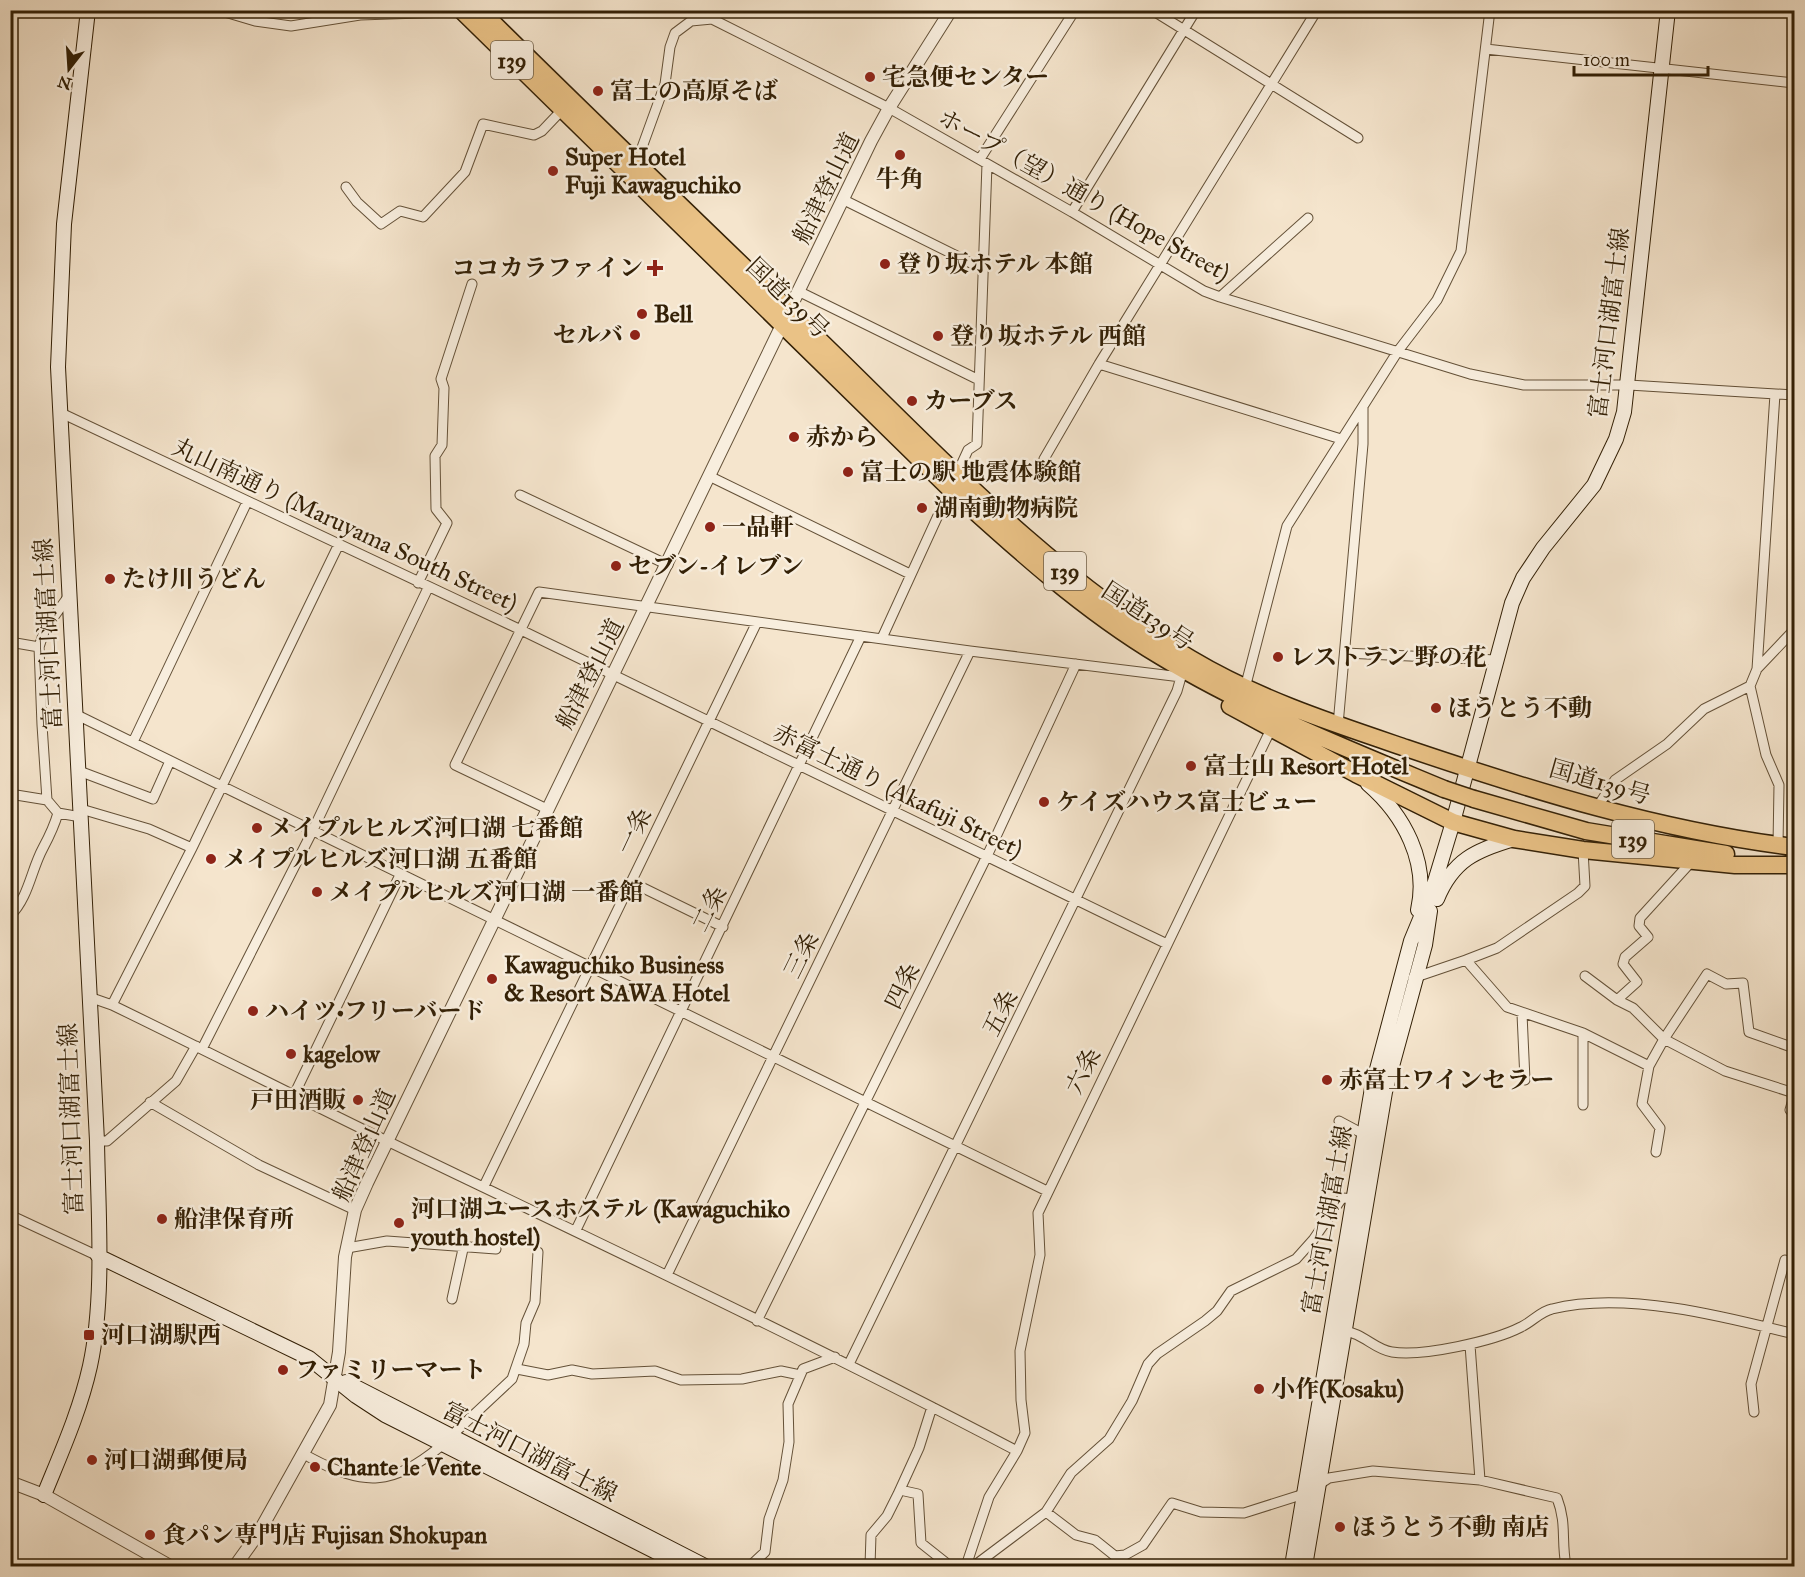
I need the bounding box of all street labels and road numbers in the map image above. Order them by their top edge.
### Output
road number: 139 [491,41,533,79]
street label: ホープ（望）通り (Hope Street) [933,102,1235,288]
street label: 船津登山道 [786,127,866,249]
street label: 富士河口湖富士線 [1582,226,1636,420]
street label: 国道139号 [740,251,836,345]
street label: 丸山南通り (Maruyama South Street) [168,432,522,618]
street label: 富士河口湖富士線 [28,537,68,731]
road number: 139 [1044,552,1086,590]
street label: 国道139号 [1096,575,1200,657]
street label: 船津登山道 [549,614,631,734]
street label: 赤富士通り (Akafuji Street) [768,717,1028,865]
street label: 国道139号 [1546,753,1654,811]
street label: 一条 [610,803,658,859]
road number: 139 [1612,820,1654,858]
street label: 二条 [685,881,733,937]
street label: 三条 [777,927,825,983]
street label: 四条 [878,958,926,1014]
street label: 五条 [976,985,1024,1041]
street label: 富士河口湖富士線 [53,1023,89,1215]
street label: 六条 [1059,1043,1107,1099]
street label: 船津登山道 [326,1084,402,1206]
street label: 富士河口湖富士線 [1296,1123,1358,1317]
street label: 富士河口湖富士線 [438,1395,622,1509]

